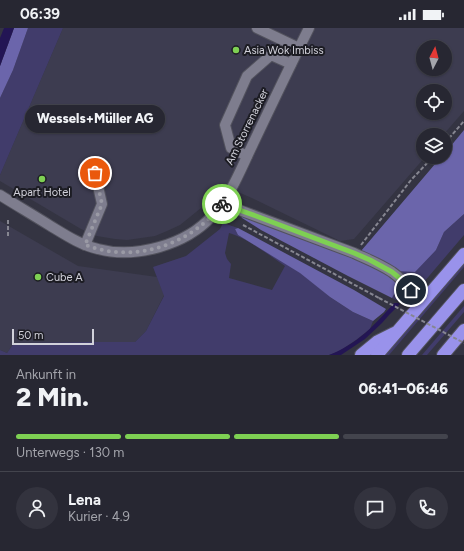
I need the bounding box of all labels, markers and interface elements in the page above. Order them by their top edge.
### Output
text: 06:39 [20,5,60,23]
north arrow [416,40,452,76]
map controls [416,40,452,164]
place label: Asia Wok Imbiss [244,44,324,57]
marker: Asia Wok Imbiss [231,45,241,55]
button: locate [416,84,452,120]
street label: Am Storrenacker [223,87,271,167]
callout: Wessels+Müller AG [25,105,165,133]
text: Wessels+Müller AG [37,111,153,126]
button: layers [416,128,452,164]
pin [78,156,112,190]
icon: bag [84,162,106,184]
marker: Apart Hotel [37,174,47,184]
courier [202,184,242,224]
place label: Apart Hotel [13,186,71,199]
icon: bike [211,193,233,215]
place label: Cube A [46,271,83,284]
marker: Cube A [33,272,43,282]
pin [394,273,428,307]
icon: home [400,279,422,301]
scale bar [12,327,94,346]
text: 50 m [18,329,43,342]
text: Ankunft in [16,367,76,382]
text: 06:41–06:46 [359,380,448,398]
text: 2 Min. [16,381,89,413]
text: Unterwegs · 130 m [16,445,124,460]
button: person [16,487,58,529]
button: chat [354,487,396,529]
button: phone [406,487,448,529]
text: Lena [68,491,101,509]
text: Kurier · 4.9 [68,509,130,524]

